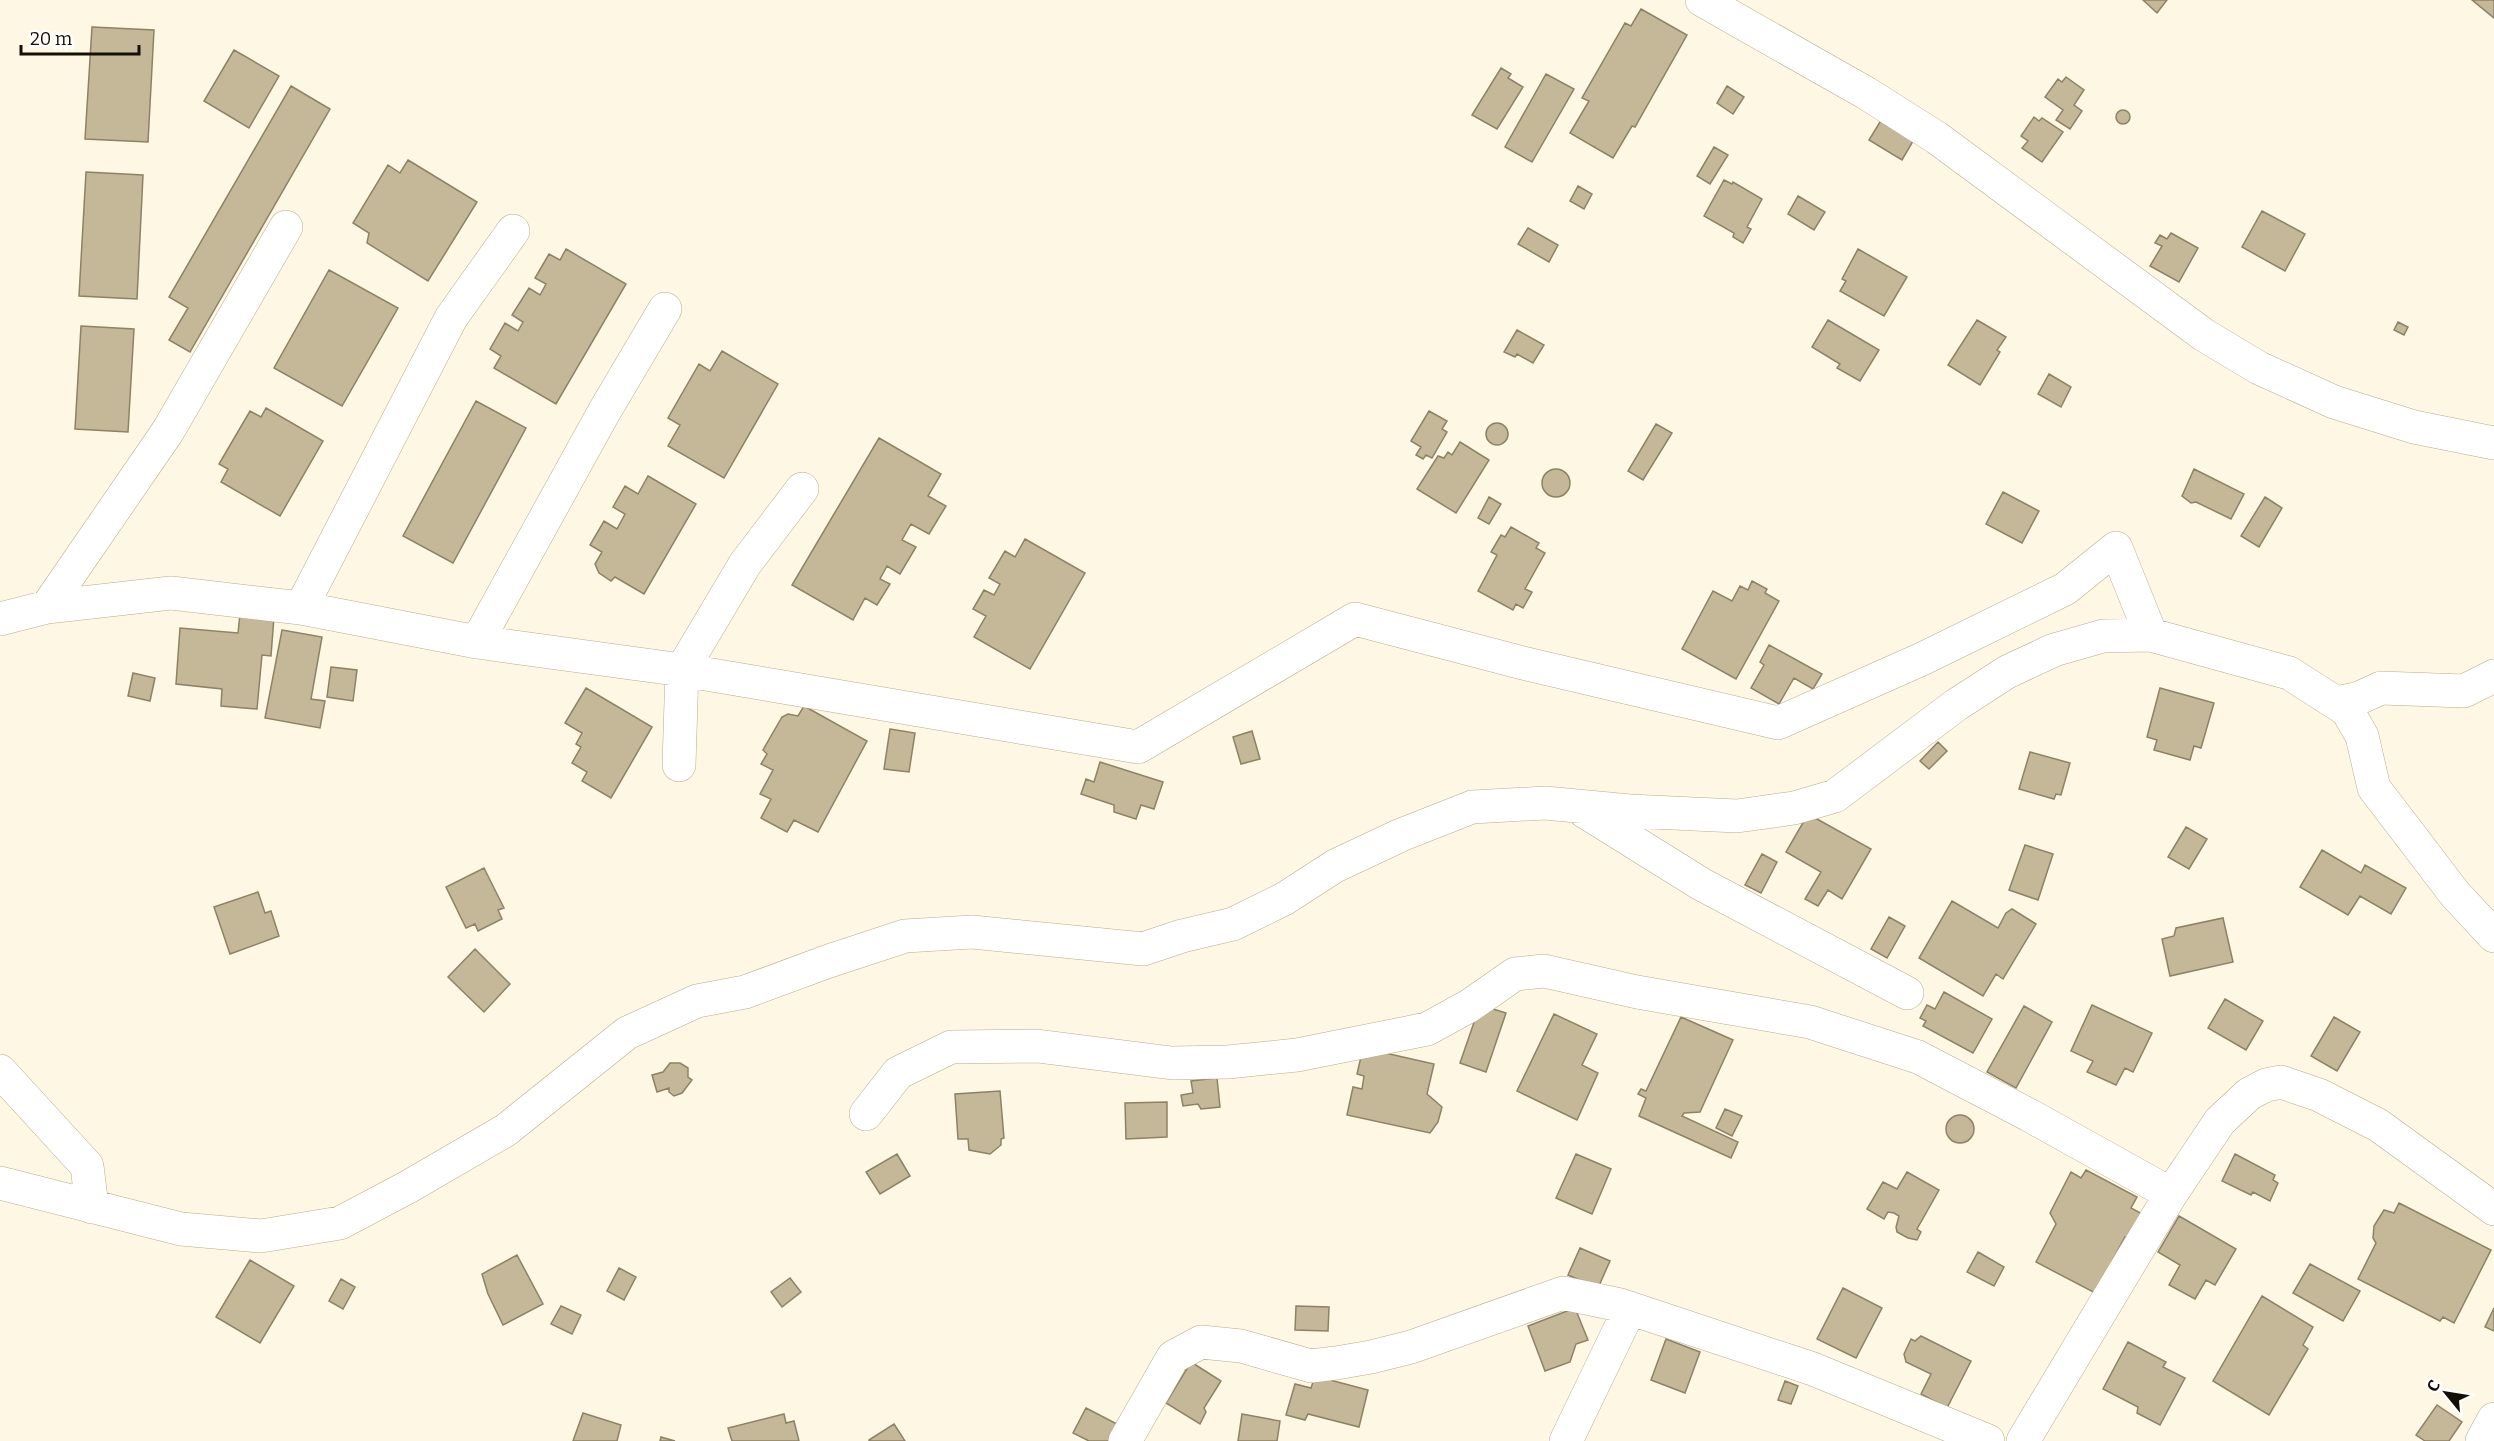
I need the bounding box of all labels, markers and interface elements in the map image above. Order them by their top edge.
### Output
scale bar [21,18,140,56]
text: 20 m [30,28,72,50]
north arrow [2416,1363,2476,1423]
text: С [2423,1377,2444,1395]

